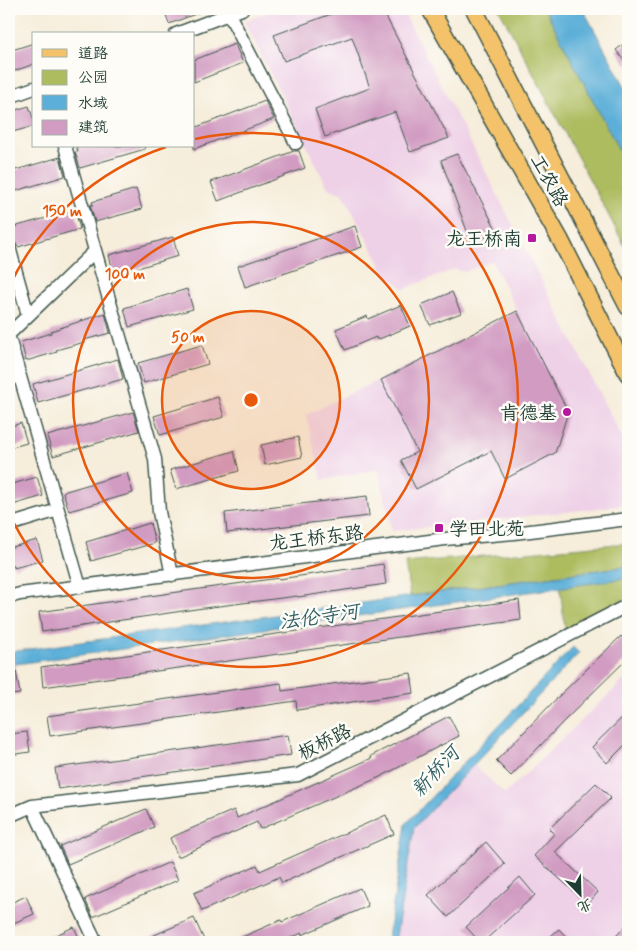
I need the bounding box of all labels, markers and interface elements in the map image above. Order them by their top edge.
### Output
legend [32,32,195,148]
text: 道路 [78,44,108,64]
text: 公园 [78,68,108,88]
text: 水域 [78,94,108,114]
text: 建筑 [78,118,108,138]
street label: 工农路 [524,150,573,212]
text: 150 m [42,202,82,222]
place label: 龙王桥南 [446,227,522,252]
marker: 龙王桥南 [526,232,538,244]
text: 100 m [105,265,145,285]
text: 50 m [171,328,205,348]
centre of rings [242,391,260,409]
place label: 肯德基 [500,401,557,426]
marker: 肯德基 [561,406,573,418]
place label: 学田北苑 [449,517,525,542]
street label: 龙王桥东路 [268,520,365,557]
marker: 学田北苑 [433,522,445,534]
water label: 法伦寺河 [278,598,364,636]
street label: 板桥路 [294,718,356,766]
water label: 新桥河 [406,739,468,803]
north arrow [554,868,604,918]
text: 北 [575,894,595,916]

